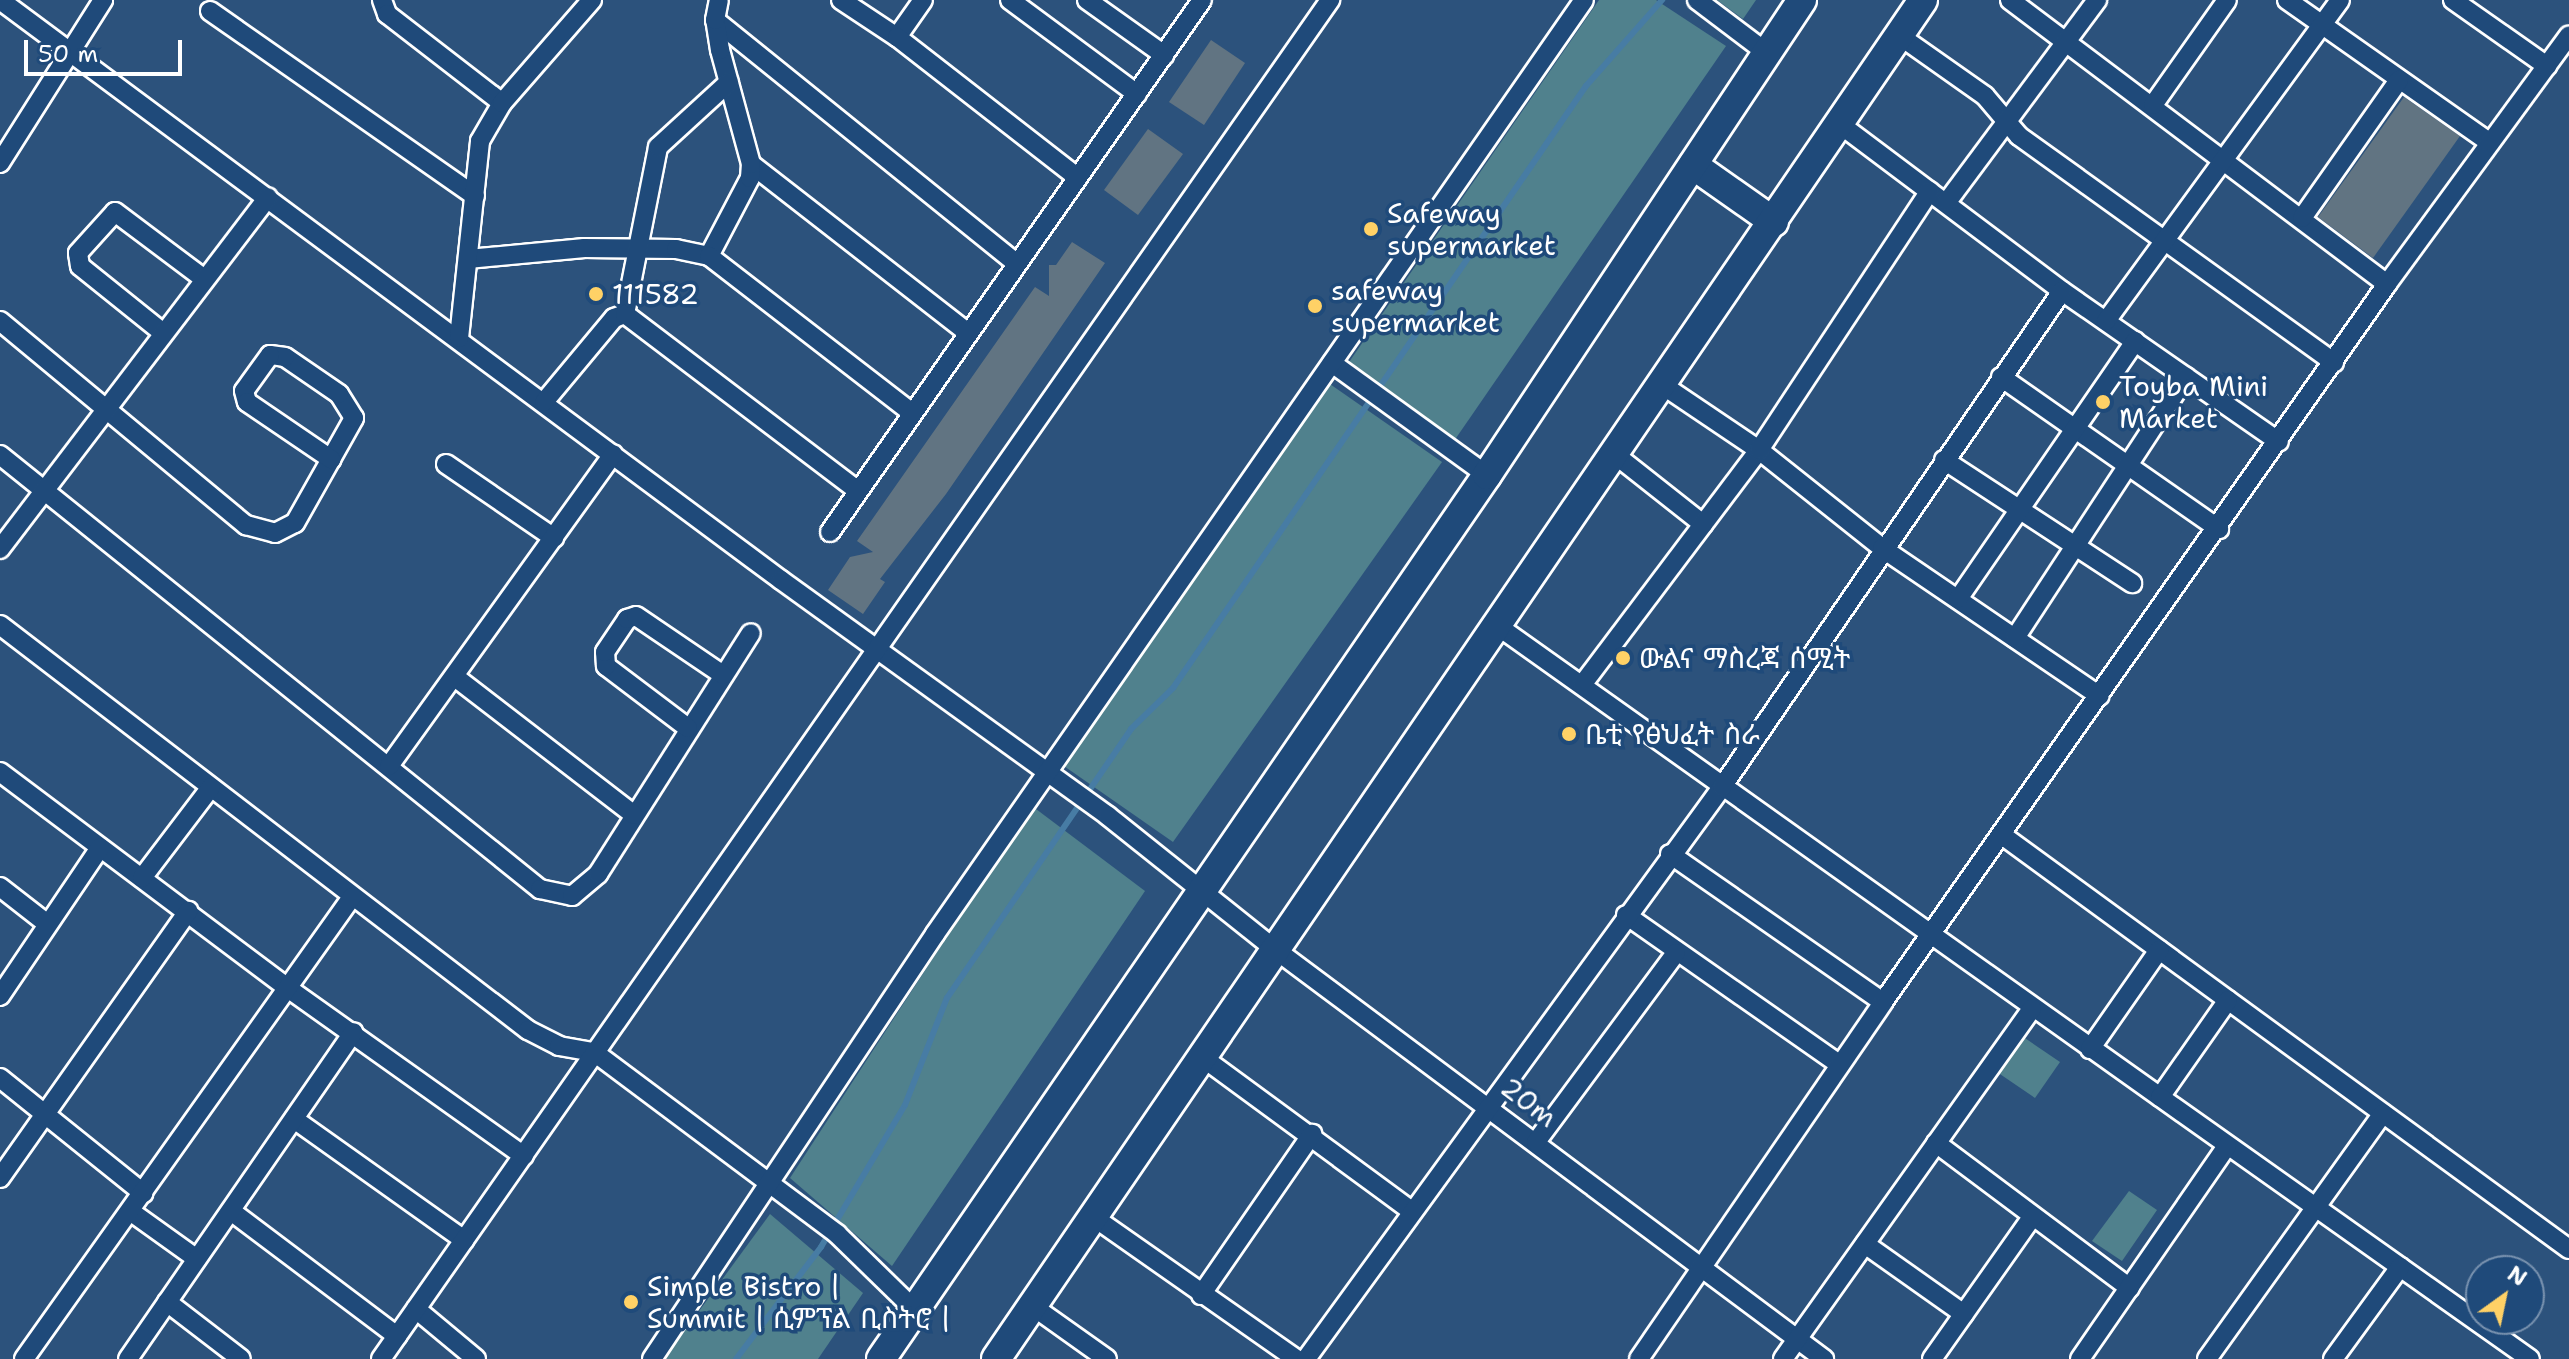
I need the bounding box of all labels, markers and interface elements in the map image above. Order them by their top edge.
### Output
scale bar [28,24,186,74]
text: 50 m [38,38,98,70]
place label: Safeway supermarket [1387,196,1556,262]
marker: Safeway supermarket [1362,220,1380,238]
place label: safeway supermarket [1331,273,1500,339]
place label: 111582 [612,277,699,311]
marker: 111582 [587,285,605,303]
marker: safeway supermarket [1306,297,1324,315]
place label: Toyba Mini Market [2119,369,2268,435]
marker: Toyba Mini Market [2094,393,2112,411]
place label: ውልና ማስረጃ ሰሚት [1639,641,1850,675]
marker: ውልና ማስረጃ ሰሚት [1614,649,1632,667]
place label: ቤቲ የፅህፈት ስራ [1585,717,1760,751]
marker: ቤቲ የፅህፈት ስራ [1560,725,1578,743]
street label: 20m [1494,1070,1564,1134]
north arrow [2465,1255,2545,1335]
text: N [2502,1259,2532,1293]
place label: Simple Bistro | Summit | ሲምፕል ቢስትሮ | [647,1269,950,1335]
marker: Simple Bistro | Summit | ሲምፕል ቢስትሮ | [622,1293,640,1311]

